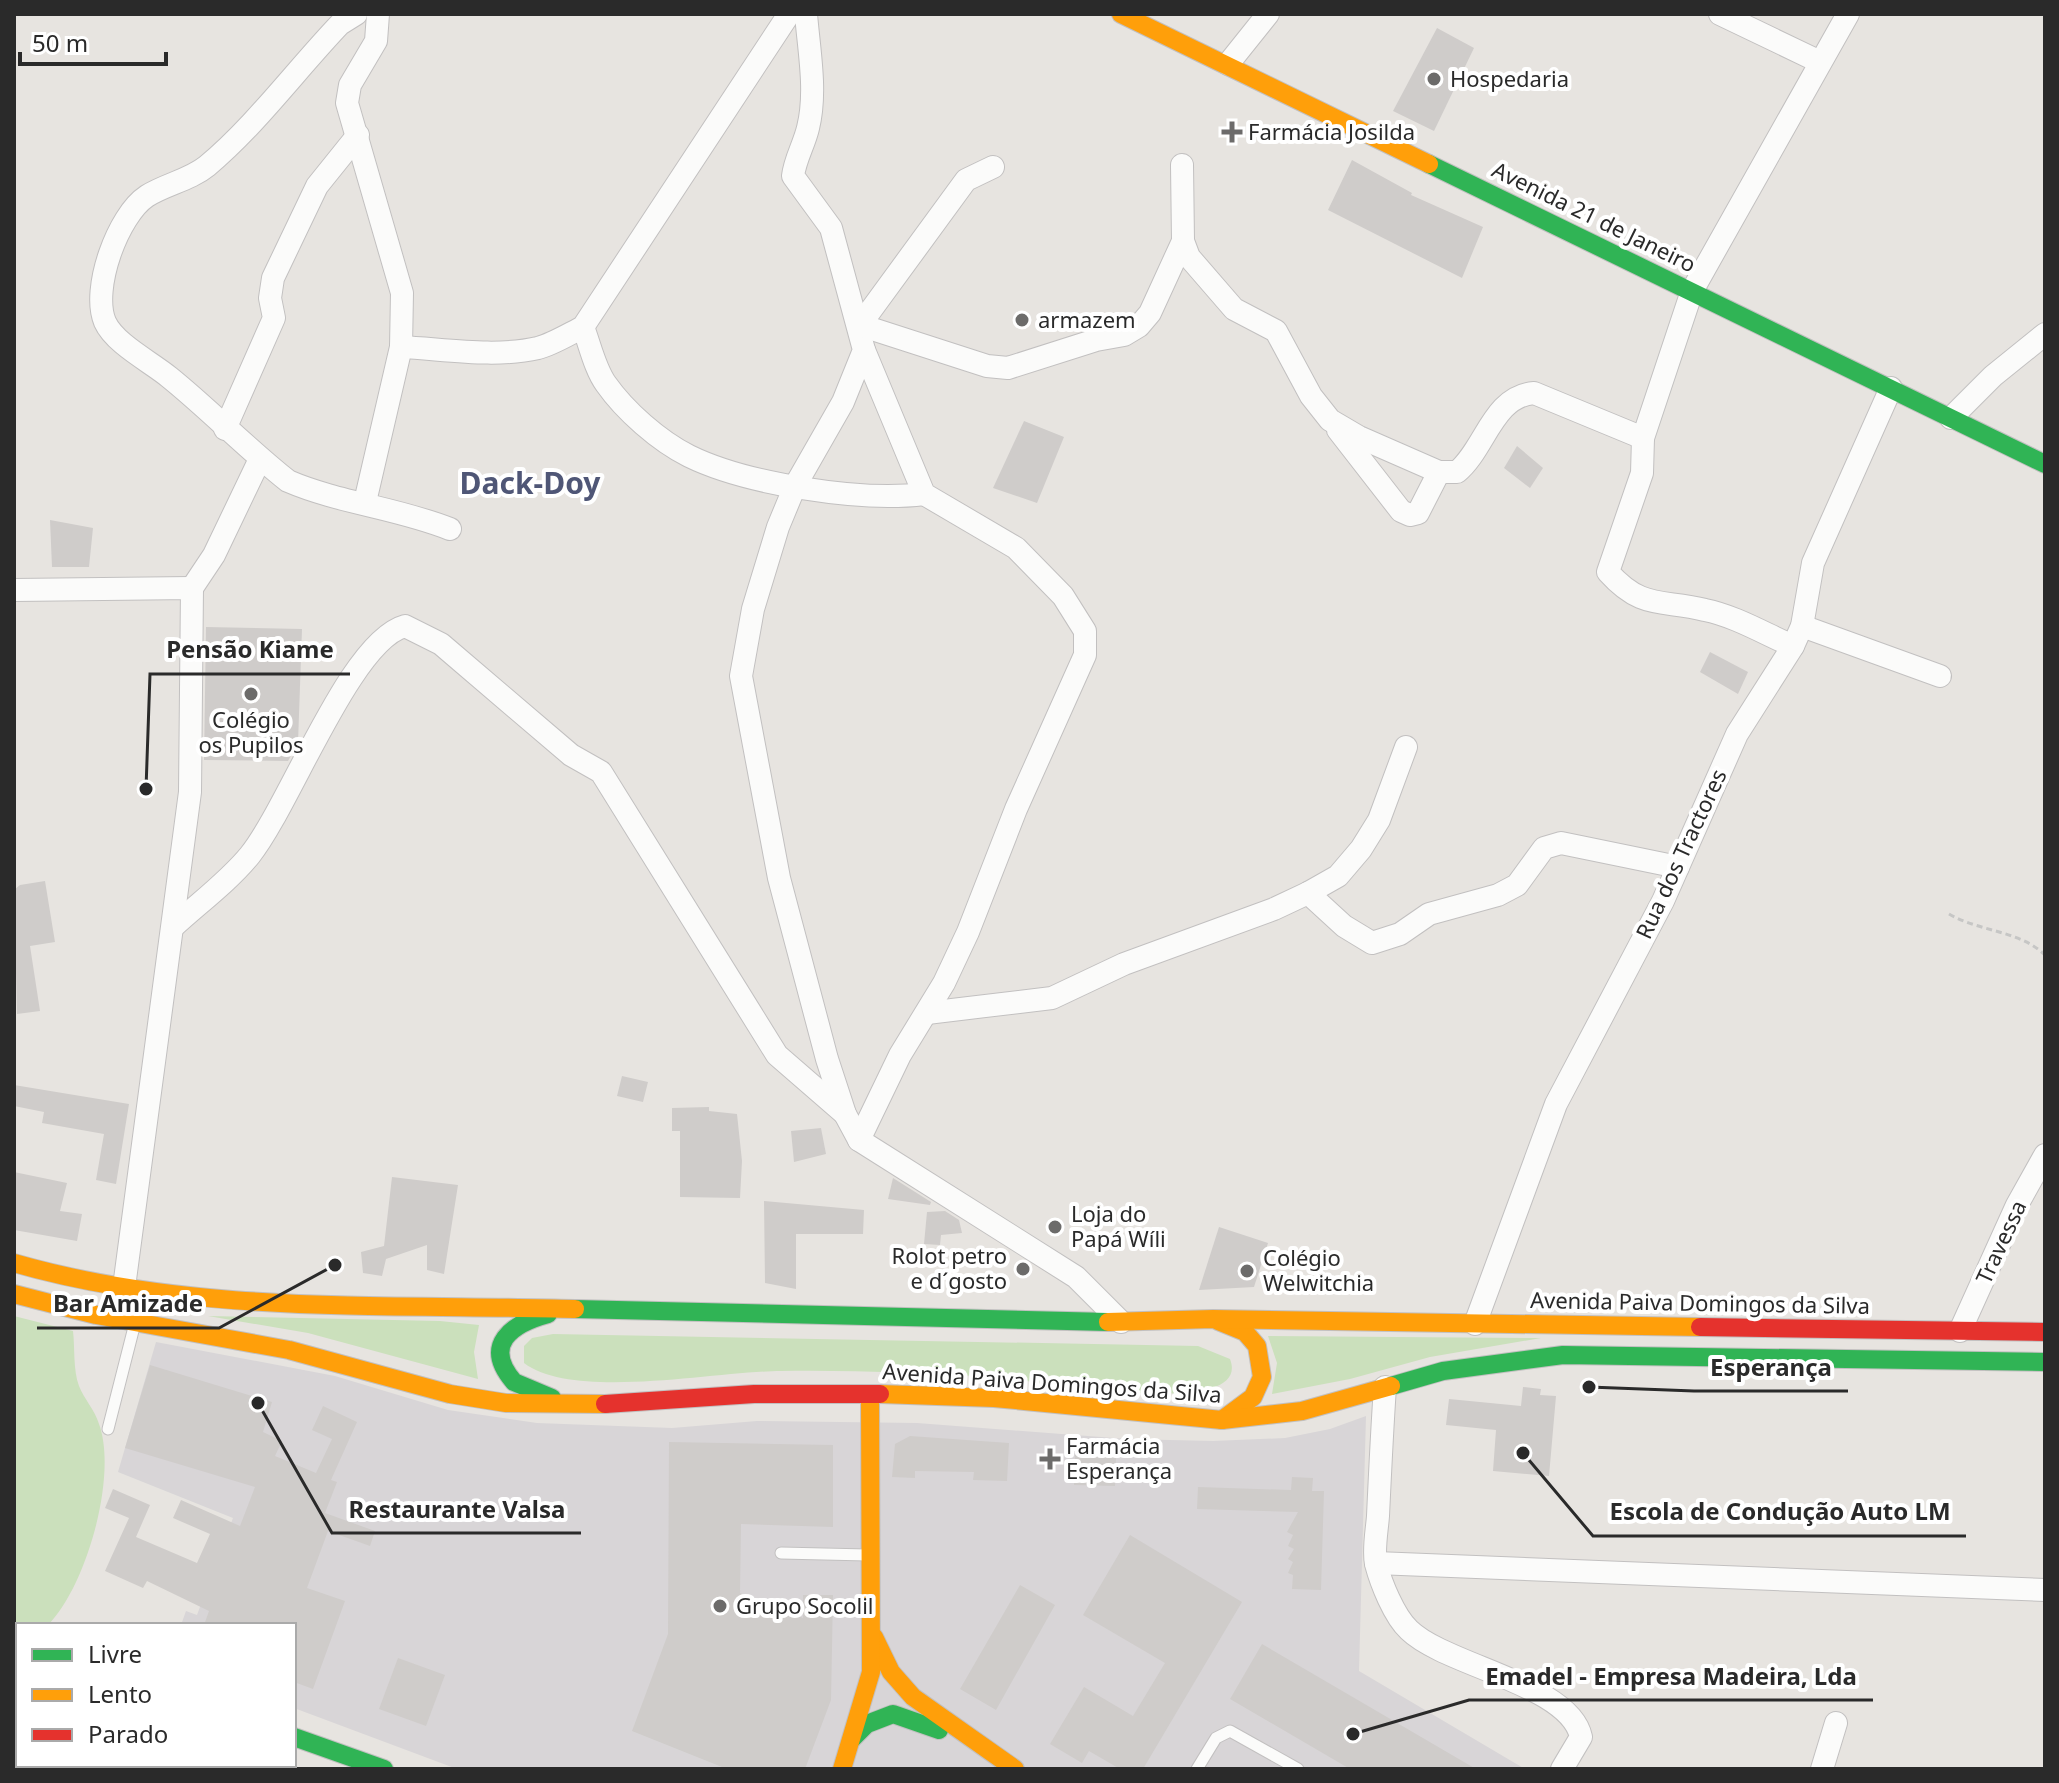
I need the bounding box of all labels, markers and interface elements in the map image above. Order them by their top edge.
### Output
scale bar [20,16,166,66]
text: 50 m [32,26,88,59]
place label: Hospedaria [1450,63,1569,93]
marker: Hospedaria [1425,70,1443,88]
place label: Farmácia Josilda [1248,116,1415,146]
marker: Farmácia Josilda [1223,123,1241,141]
street label: Avenida 21 de Janeiro [1488,154,1701,278]
place label: armazem [1038,304,1136,334]
marker: armazem [1013,311,1031,329]
district label: Dack-Doy [460,462,601,503]
callout: Pensão Kiame [150,626,350,674]
text: Pensão Kiame [166,632,334,665]
marker: Colégio os Pupilos [242,685,260,703]
place label: Colégio os Pupilos [198,704,304,759]
street label: Rua dos Tractores [1628,764,1733,943]
street label: Travessa [1968,1195,2033,1288]
place label: Loja do Papá Wíli [1071,1198,1166,1253]
marker: Loja do Papá Wíli [1046,1218,1064,1236]
place label: Rolot petro e d´gosto [892,1240,1007,1295]
place label: Colégio Welwitchia [1263,1242,1374,1297]
marker: Rolot petro e d´gosto [1014,1260,1032,1278]
marker: Colégio Welwitchia [1238,1262,1256,1280]
callout: Bar Amizade [37,1280,219,1328]
street label: Avenida Paiva Domingos da Silva [1530,1284,1870,1320]
text: Bar Amizade [53,1286,203,1319]
callout: Esperança [1694,1343,1848,1391]
text: Esperança [1710,1350,1832,1383]
street label: Avenida Paiva Domingos da Silva [881,1355,1223,1409]
place label: Farmácia Esperança [1066,1430,1172,1485]
marker: Farmácia Esperança [1041,1450,1059,1468]
callout: Restaurante Valsa [332,1485,581,1533]
callout: Escola de Condução Auto LM [1593,1488,1966,1536]
text: Restaurante Valsa [349,1492,565,1525]
text: Escola de Condução Auto LM [1609,1494,1951,1527]
place label: Grupo Socolil [736,1590,874,1620]
marker: Grupo Socolil [711,1597,729,1615]
legend [16,1623,296,1767]
text: Livre [88,1637,142,1670]
callout: Emadel - Empresa Madeira, Lda [1469,1652,1873,1700]
text: Emadel - Empresa Madeira, Lda [1485,1659,1857,1692]
text: Lento [88,1677,152,1710]
text: Parado [88,1717,168,1750]

